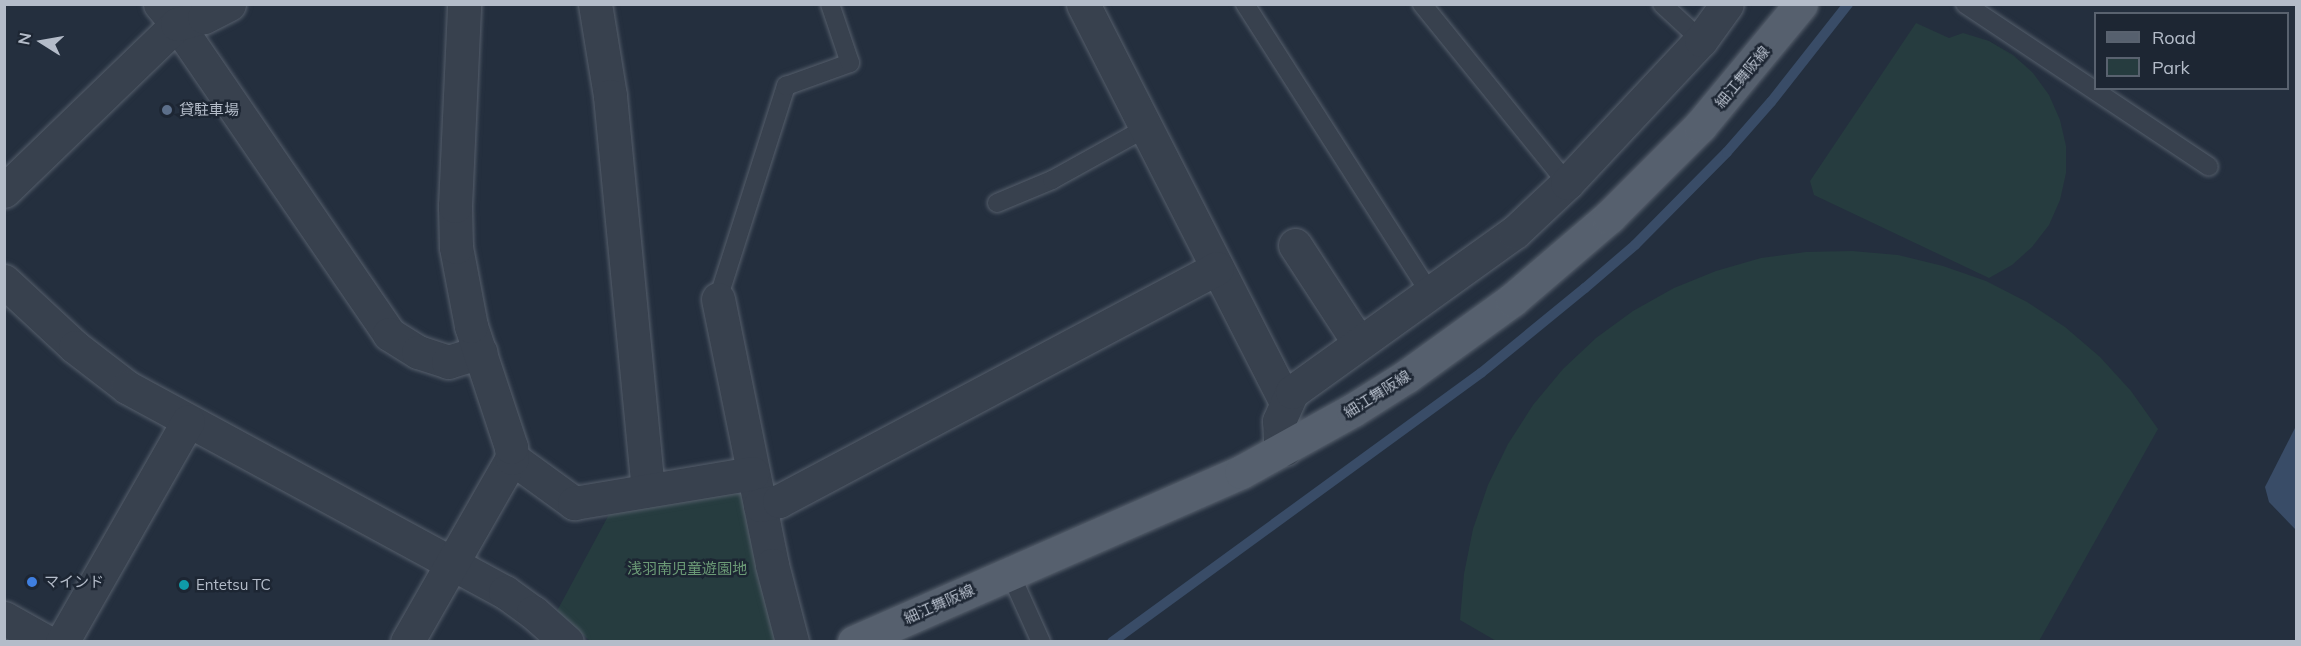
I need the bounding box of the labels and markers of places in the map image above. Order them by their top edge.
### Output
place label: 貸駐車場 [179,101,239,119]
marker: 貸駐車場 [160,103,174,117]
place label: マインド [44,573,104,591]
marker: マインド [25,575,39,589]
place label: Entetsu TC [196,576,271,594]
marker: Entetsu TC [177,578,191,592]

